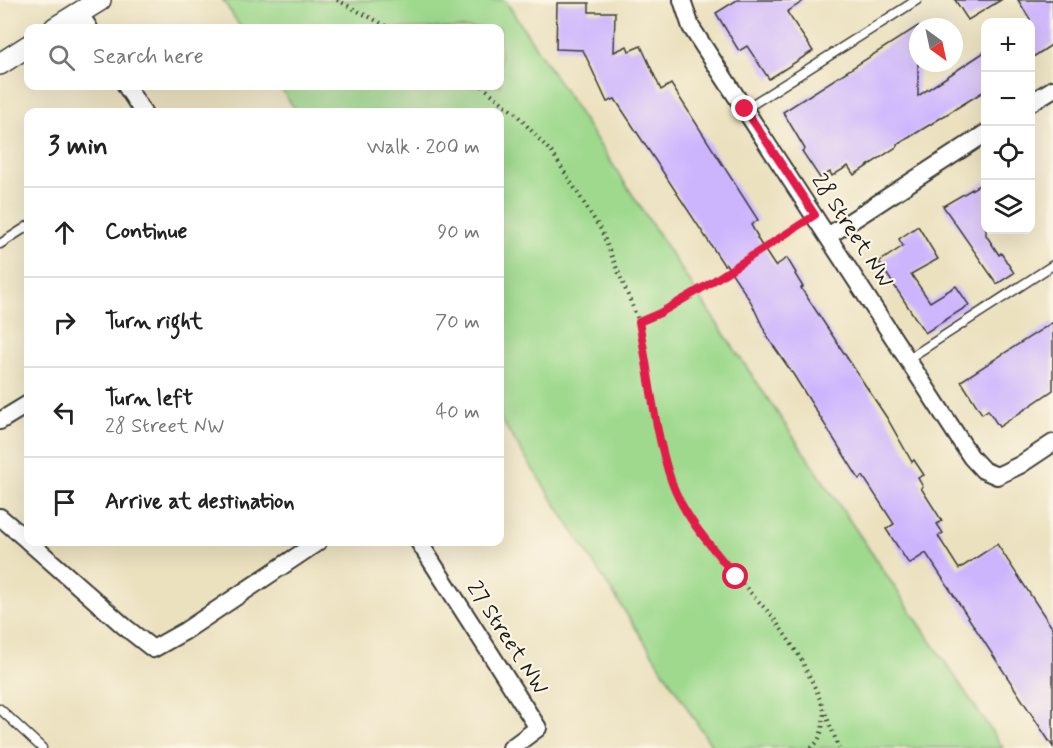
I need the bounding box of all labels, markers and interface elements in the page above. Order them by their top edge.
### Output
north arrow [909,18,963,72]
map controls [981,18,1035,234]
button: + [981,18,1035,72]
search box [24,24,504,90]
icon: search [45,41,78,74]
text: Search here [93,43,204,71]
button: − [981,72,1035,126]
route end [731,95,757,121]
button: locate [981,126,1035,180]
text: 3 min [48,130,108,164]
text: Walk · 200 m [367,134,480,161]
street label: 28 Street NW [805,168,899,294]
button: layers [981,180,1035,234]
icon: ahead [48,216,81,249]
text: Continue [105,218,187,246]
text: 90 m [437,219,480,246]
icon: right [48,306,81,339]
text: Turn right [105,308,203,336]
text: 70 m [435,309,480,336]
text: Turn left [105,385,193,413]
icon: left [48,396,81,429]
text: 40 m [436,399,480,426]
text: 28 Street NW [105,413,224,440]
icon: arrive [48,486,81,519]
text: Arrive at destination [105,488,295,516]
route start [722,563,748,589]
street label: 27 Street NW [460,576,554,700]

